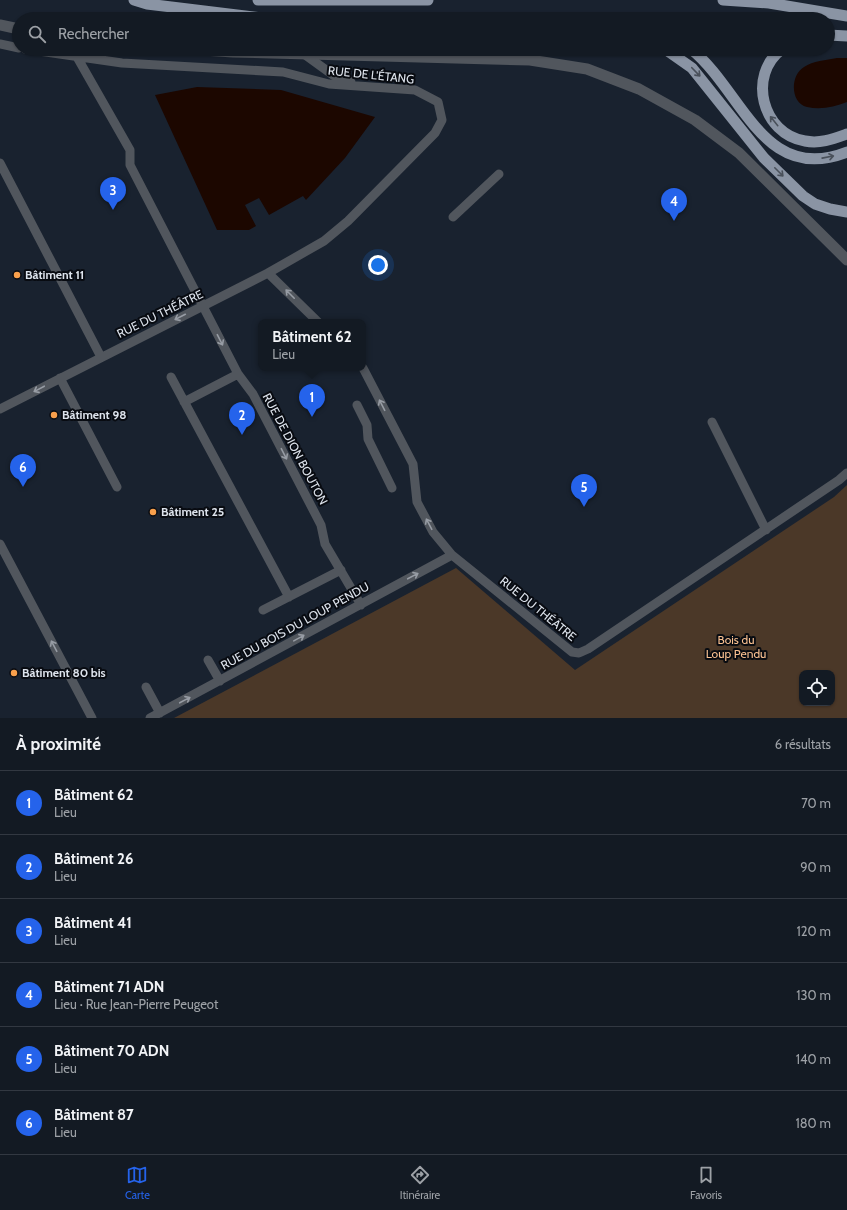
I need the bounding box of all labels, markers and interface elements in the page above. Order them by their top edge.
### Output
search box [12,12,835,56]
icon: search [26,23,48,45]
text: Rechercher [58,25,129,43]
street label: RUE DE L'ÉTANG [327,63,415,86]
one-way arrow [691,67,701,77]
one-way arrow [769,116,778,127]
one-way arrow [821,153,834,161]
one-way arrow [774,167,784,177]
pin: 3 [100,177,126,210]
pin: 4 [661,188,687,221]
your location [368,255,388,275]
place label: Bâtiment 11 [25,267,84,282]
marker: Bâtiment 11 [12,270,22,280]
street label: RUE DU THÉÂTRE [114,286,206,341]
one-way arrow [285,289,295,299]
one-way arrow [174,314,186,321]
popup [258,319,366,371]
text: Bâtiment 62 [272,328,352,346]
one-way arrow [217,334,225,346]
text: Lieu [272,346,295,362]
pin: 1 [299,384,325,417]
one-way arrow [33,385,45,393]
street label: RUE DE DION BOUTON [260,390,331,507]
one-way arrow [378,399,385,411]
pin: 2 [229,402,255,435]
place label: Bâtiment 98 [62,407,126,422]
marker: Bâtiment 98 [49,410,59,420]
one-way arrow [280,447,288,459]
pin: 6 [10,454,36,487]
pin: 5 [571,474,597,507]
place label: Bâtiment 25 [161,504,224,519]
marker: Bâtiment 25 [148,507,158,517]
one-way arrow [425,518,432,530]
one-way arrow [407,572,419,579]
street label: RUE DU THÉÂTRE [497,573,580,644]
street label: RUE DU BOIS DU LOUP PENDU [218,578,372,673]
park label: Bois du Loup Pendu [706,632,766,661]
one-way arrow [293,634,305,641]
one-way arrow [50,641,58,653]
place label: Bâtiment 80 bis [22,665,106,680]
marker: Bâtiment 80 bis [9,668,19,678]
map controls [799,670,835,706]
button: locate [799,670,835,706]
one-way arrow [179,696,191,703]
text: À proximité [16,734,101,754]
text: 6 résultats [775,736,831,752]
text: Bâtiment 62 [54,786,133,804]
text: 1 [27,795,31,811]
text: 70 m [801,795,831,811]
text: Lieu [54,804,77,820]
text: Bâtiment 26 [54,850,133,868]
text: 2 [26,859,32,875]
text: 90 m [800,859,831,875]
text: Lieu [54,868,77,884]
text: Bâtiment 41 [54,914,132,932]
text: 3 [25,923,33,939]
text: 120 m [797,923,831,939]
text: Lieu [54,932,77,948]
text: Bâtiment 71 ADN [54,978,164,996]
text: 4 [25,987,33,1003]
text: 130 m [796,987,831,1003]
text: Lieu · Rue Jean-Pierre Peugeot [54,996,218,1012]
text: Bâtiment 70 ADN [54,1042,169,1060]
text: 5 [26,1051,32,1067]
text: 140 m [796,1051,831,1067]
text: Lieu [54,1060,77,1076]
text: Bâtiment 87 [54,1106,134,1124]
text: 6 [25,1115,33,1131]
text: 180 m [795,1115,831,1131]
text: Lieu [54,1124,77,1140]
tab: Carte [125,1164,150,1202]
tab: Itinéraire [400,1164,440,1202]
tab: Favoris [690,1164,722,1202]

